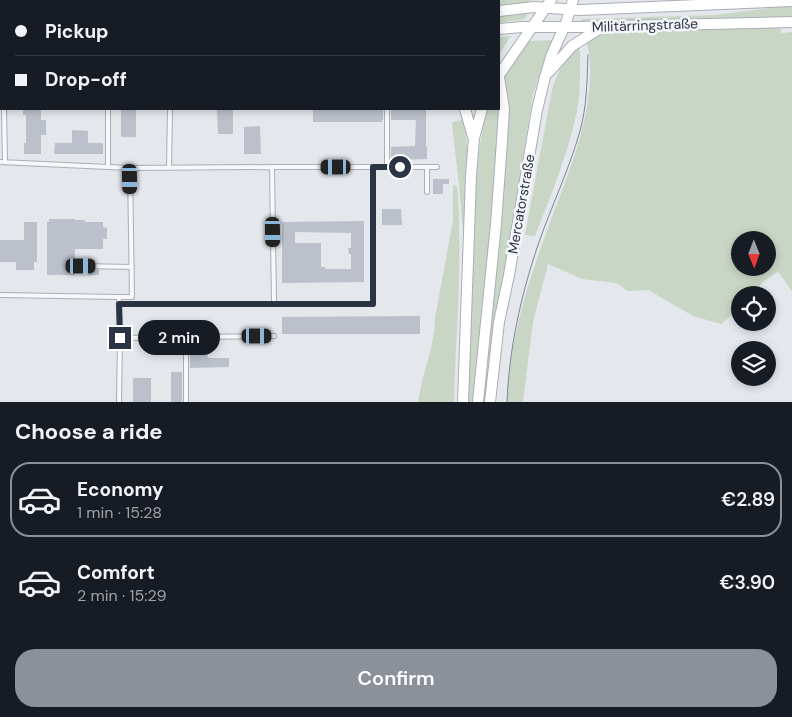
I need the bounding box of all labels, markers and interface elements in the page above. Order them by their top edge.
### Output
street label: Militärringstraße [592,14,698,36]
text: Pickup [45,19,109,44]
text: Drop-off [45,67,127,92]
street label: Mercatorstraße [503,153,539,255]
route start [389,156,411,178]
car [321,160,351,175]
car [122,164,137,194]
car [265,217,280,247]
north arrow [731,231,776,276]
map controls [731,231,776,386]
car [66,259,96,274]
button: locate [731,286,776,331]
callout: 2 min [138,320,220,356]
route end [109,327,131,349]
text: 2 min [158,327,200,348]
car [242,329,272,344]
button: layers [731,341,776,386]
text: Choose a ride [15,417,163,446]
icon: car [17,477,62,522]
text: Economy [77,477,164,502]
text: €2.89 [721,487,775,512]
text: 1 min · 15:28 [77,502,162,523]
icon: car [17,560,62,605]
text: Comfort [77,560,155,585]
text: €3.90 [720,570,775,595]
text: 2 min · 15:29 [77,585,167,606]
button: Confirm [15,649,777,707]

